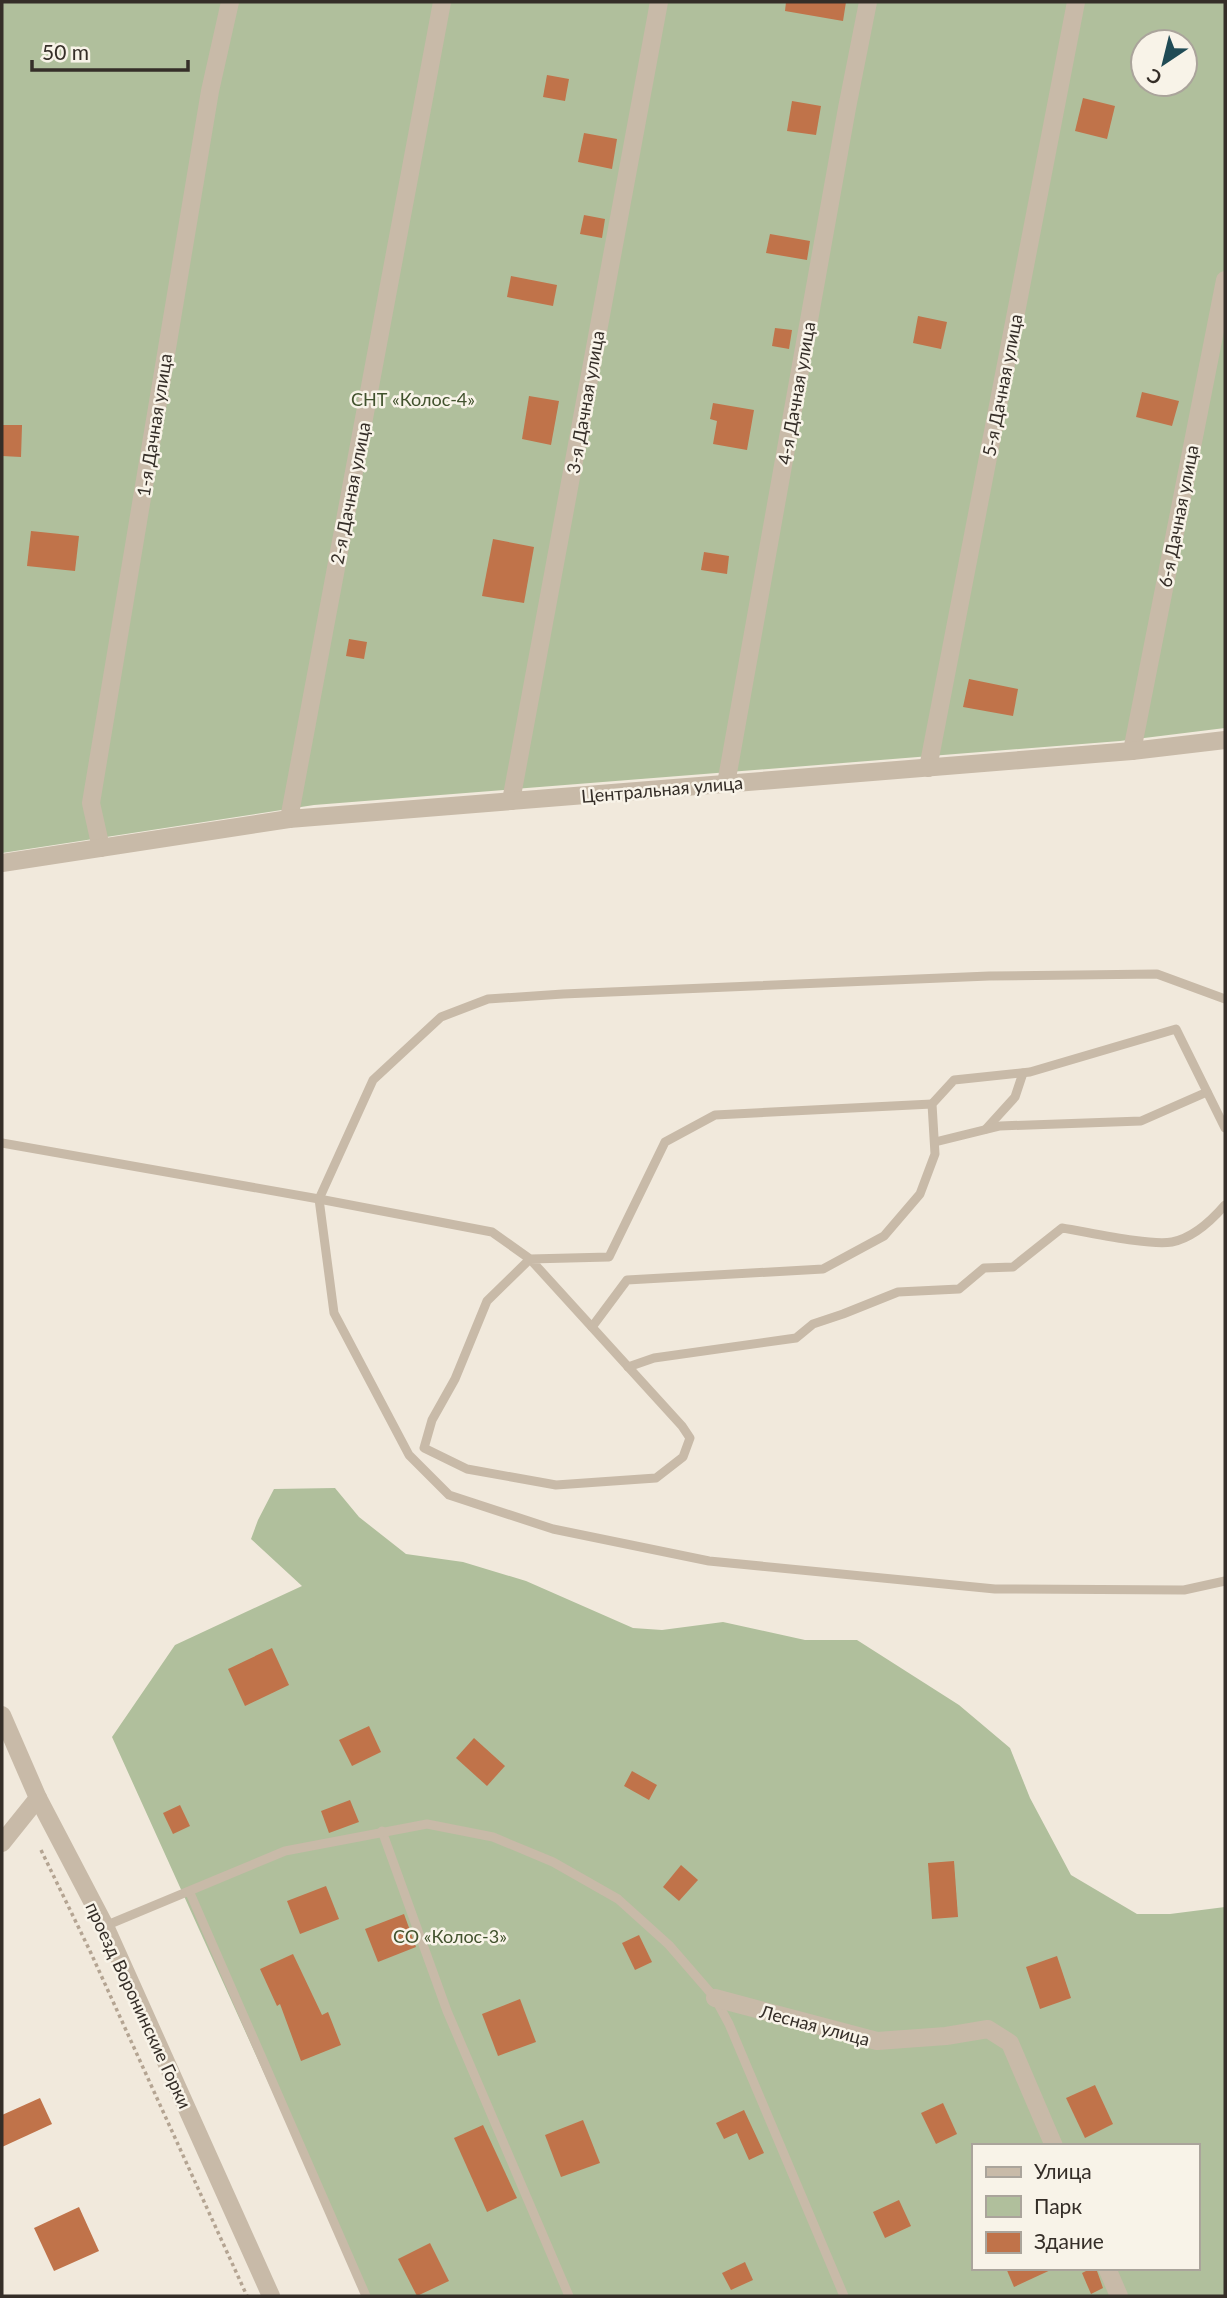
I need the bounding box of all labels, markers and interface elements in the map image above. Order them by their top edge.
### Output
scale bar [32,28,187,72]
north arrow [1129,28,1199,98]
text: 50 m [42,39,89,64]
text: С [1142,64,1166,90]
street label: 5-я Дачная улица [977,312,1027,458]
street label: 4-я Дачная улица [773,320,819,466]
street label: 3-я Дачная улица [562,329,608,475]
street label: 1-я Дачная улица [132,352,176,498]
park label: СНТ «Колос-4» [351,388,475,410]
street label: 2-я Дачная улица [325,420,375,566]
street label: 6-я Дачная улица [1153,443,1203,589]
street label: Центральная улица [580,771,744,807]
street label: проезд Воронинские Горки [81,1898,197,2112]
park label: СО «Колос-3» [393,1925,507,1947]
street label: Лесная улица [757,2000,872,2050]
legend [972,2144,1199,2270]
text: Улица [1034,2158,1092,2183]
text: Парк [1034,2193,1082,2218]
text: Здание [1034,2228,1104,2253]

